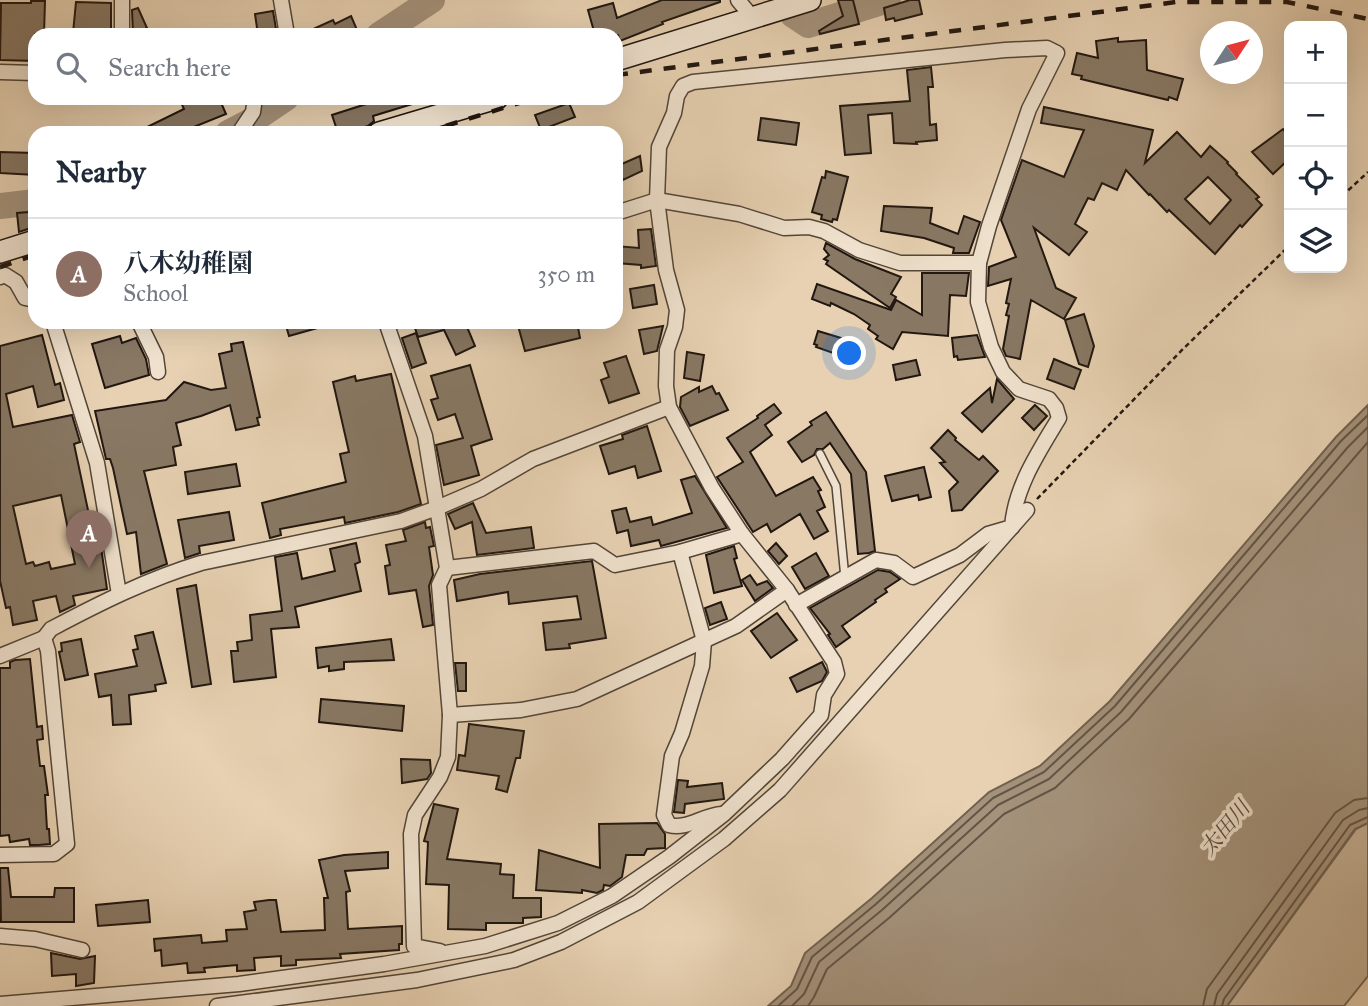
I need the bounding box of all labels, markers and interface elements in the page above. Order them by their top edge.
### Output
north arrow [1200,21,1263,84]
map controls [1284,21,1347,273]
button: + [1284,21,1347,84]
search box [28,28,623,105]
icon: search [52,48,90,86]
text: Search here [108,51,231,83]
button: − [1284,84,1347,147]
button: locate [1284,147,1347,210]
text: Nearby [56,154,146,190]
button: layers [1284,210,1347,273]
text: 八木幼稚園 [123,247,253,279]
text: A [71,260,87,288]
text: 350 m [537,260,595,288]
text: School [123,279,188,307]
your location [832,336,866,370]
pin: A [66,510,112,568]
water label: 太田川 [1195,794,1256,860]

